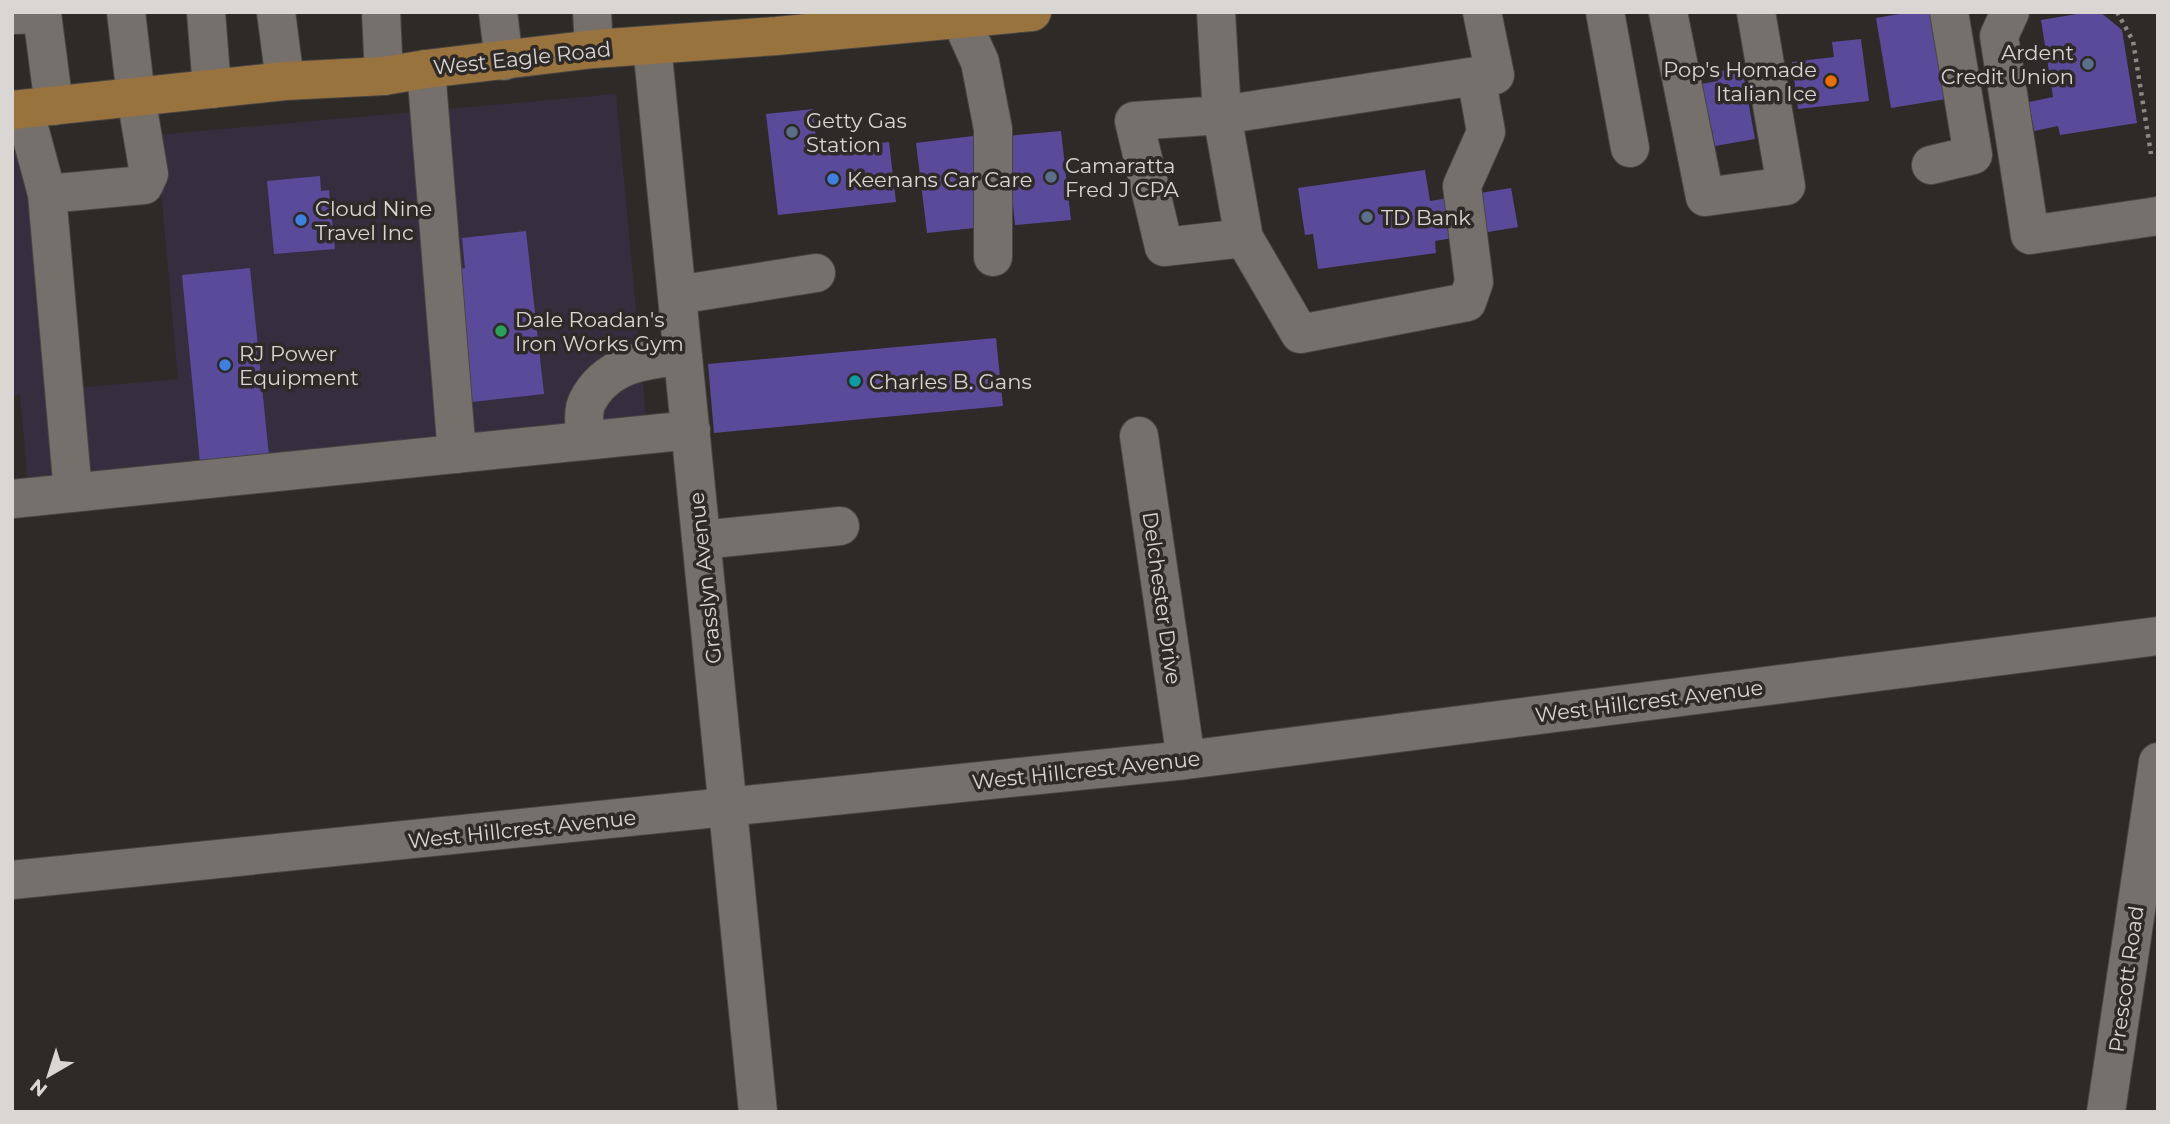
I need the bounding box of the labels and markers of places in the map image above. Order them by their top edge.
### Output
place label: Ardent Credit Union [1941,40,2074,89]
marker: Ardent Credit Union [2080,56,2096,72]
place label: Pop's Homade Italian Ice [1663,57,1817,106]
marker: Pop's Homade Italian Ice [1823,73,1839,89]
place label: Getty Gas Station [806,108,907,157]
marker: Getty Gas Station [784,124,800,140]
place label: Camaratta Fred J CPA [1065,153,1180,202]
place label: Keenans Car Care [847,167,1032,192]
marker: Camaratta Fred J CPA [1043,169,1059,185]
marker: Keenans Car Care [825,171,841,187]
place label: Cloud Nine Travel Inc [315,196,432,245]
place label: TD Bank [1381,205,1471,230]
marker: TD Bank [1359,209,1375,225]
marker: Cloud Nine Travel Inc [293,212,309,228]
place label: Dale Roadan's Iron Works Gym [515,307,684,356]
marker: Dale Roadan's Iron Works Gym [493,323,509,339]
place label: RJ Power Equipment [239,341,359,390]
marker: RJ Power Equipment [217,357,233,373]
place label: Charles B. Gans [869,369,1032,394]
marker: Charles B. Gans [847,373,863,389]

